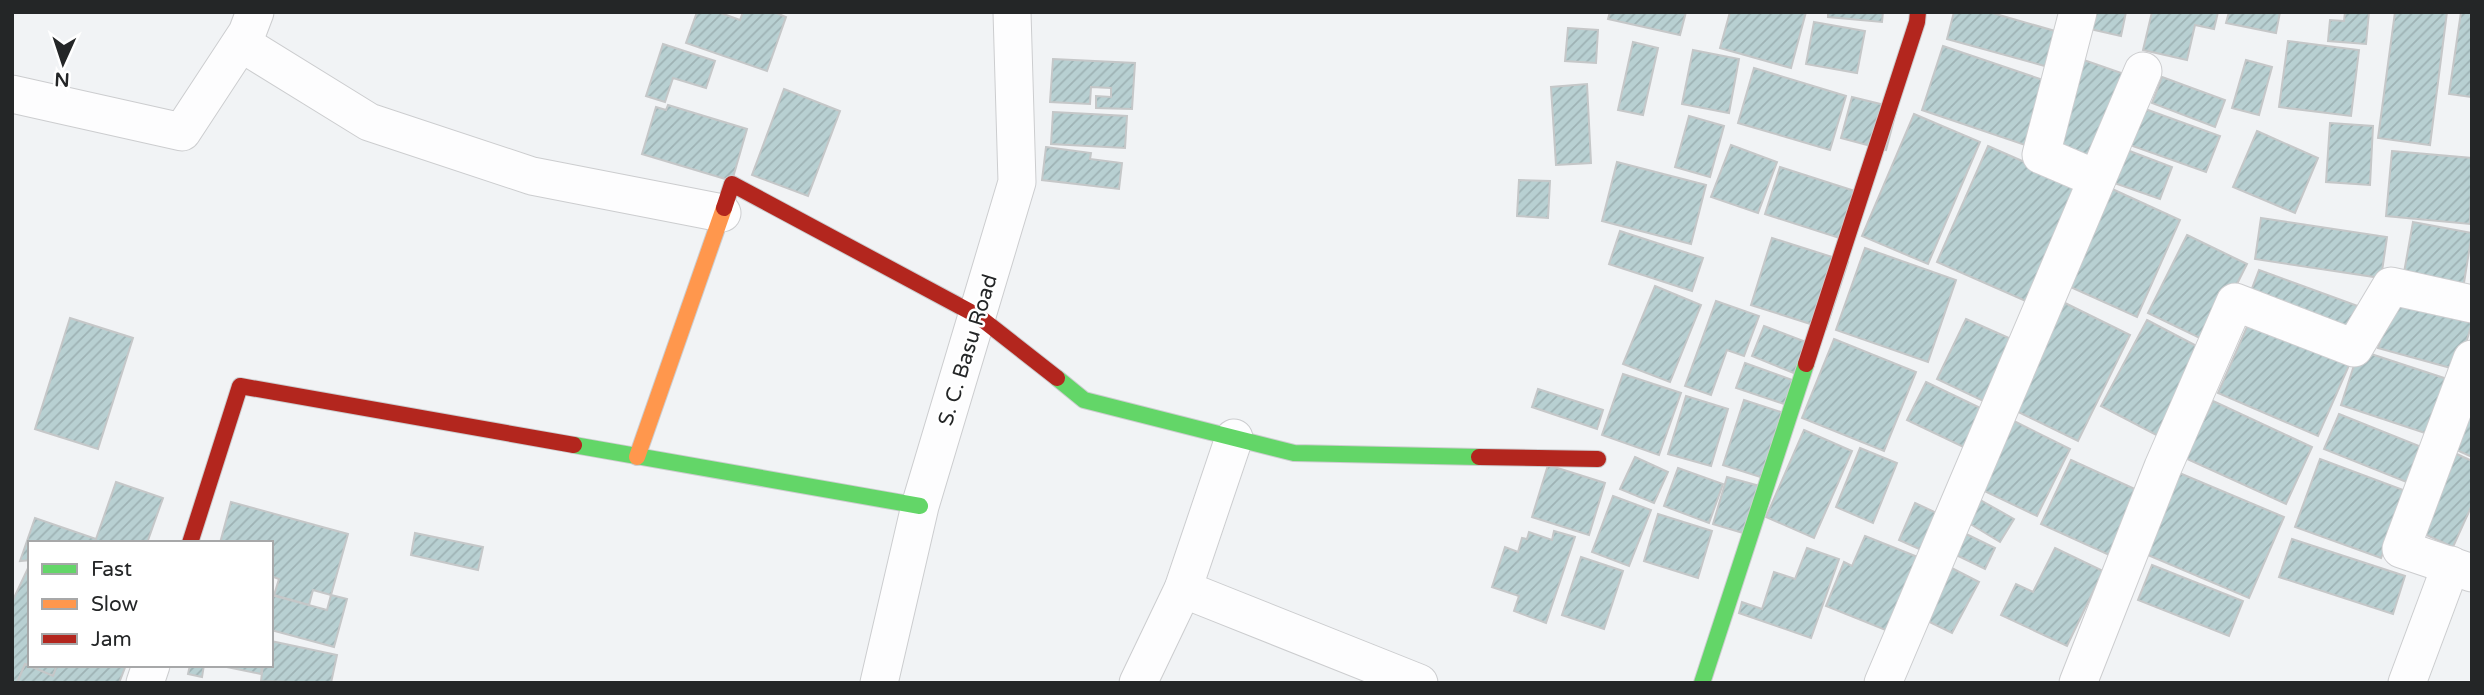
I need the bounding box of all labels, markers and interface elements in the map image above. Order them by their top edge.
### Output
north arrow [28,28,98,98]
text: N [54,68,70,90]
street label: S. C. Basu Road [933,271,1003,429]
legend [28,541,273,667]
text: Fast [91,557,132,582]
text: Slow [91,592,139,617]
text: Jam [91,627,132,652]

